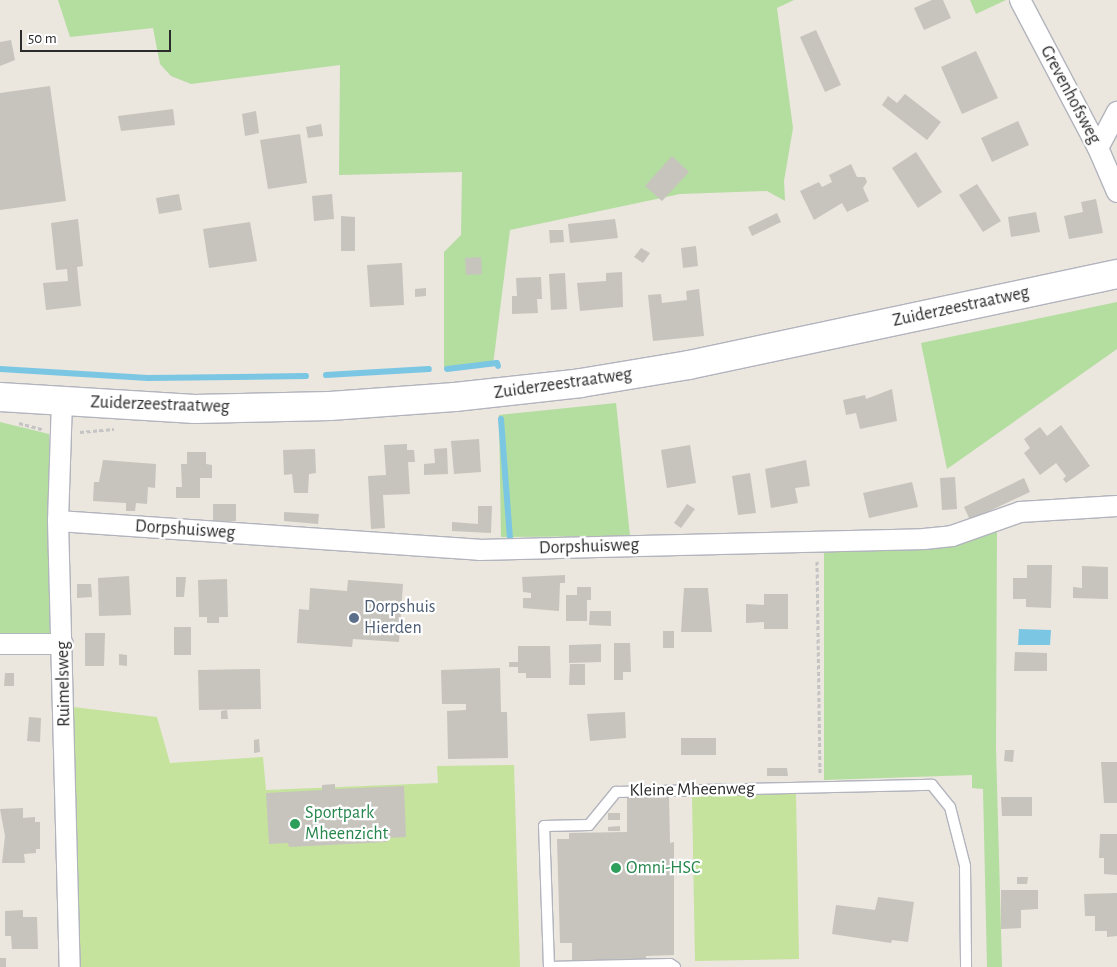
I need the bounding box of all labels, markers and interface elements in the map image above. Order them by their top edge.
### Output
scale bar [22,20,174,52]
text: 50 m [28,31,57,46]
street label: Grevenhofsweg [1035,42,1105,148]
street label: Zuiderzeestraatweg [891,282,1031,332]
street label: Zuiderzeestraatweg [493,364,633,404]
street label: Zuiderzeestraatweg [90,392,230,418]
street label: Dorpshuisweg [134,516,236,544]
street label: Dorpshuisweg [539,534,639,560]
place label: Dorpshuis Hierden [364,597,435,640]
marker: Dorpshuis Hierden [348,612,360,624]
street label: Ruimelsweg [52,641,76,727]
street label: Kleine Mheenweg [629,778,755,802]
place label: Sportpark Mheenzicht [305,803,388,846]
marker: Sportpark Mheenzicht [289,818,301,830]
place label: Omni-HSC [626,857,700,879]
marker: Omni-HSC [610,862,622,874]

